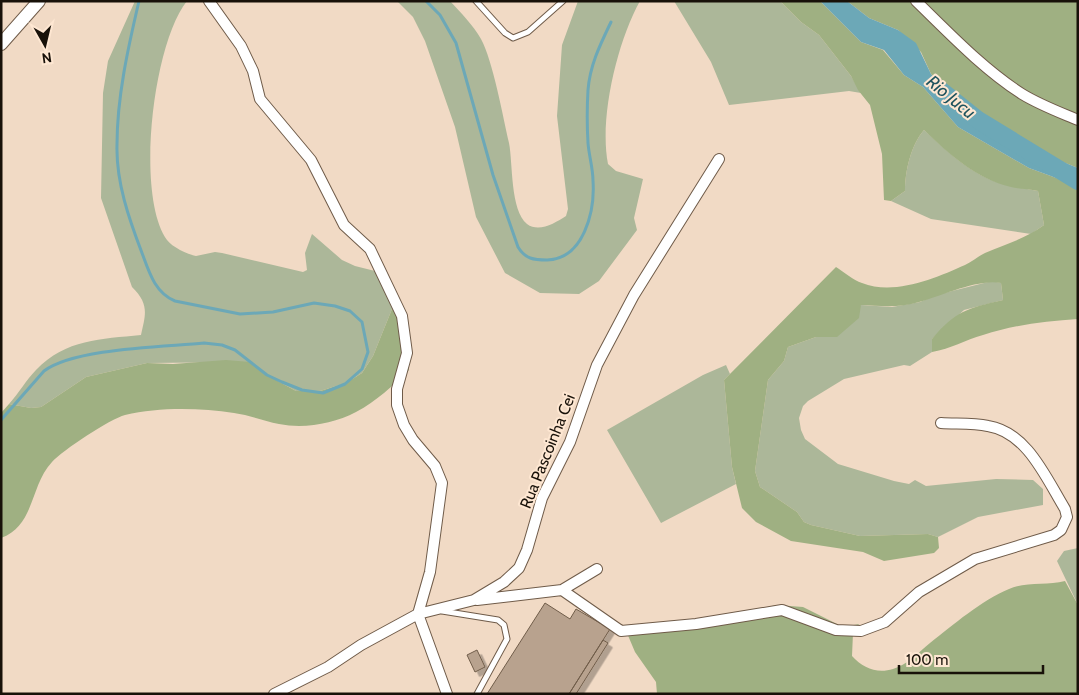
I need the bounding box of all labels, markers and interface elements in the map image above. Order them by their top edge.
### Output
north arrow [20,20,70,70]
text: N [41,48,53,67]
water label: Rio Jucu [922,71,980,123]
street label: Rua Pascoinha Cei [516,391,579,511]
scale bar [899,642,1043,674]
text: 100 m [906,651,948,669]

